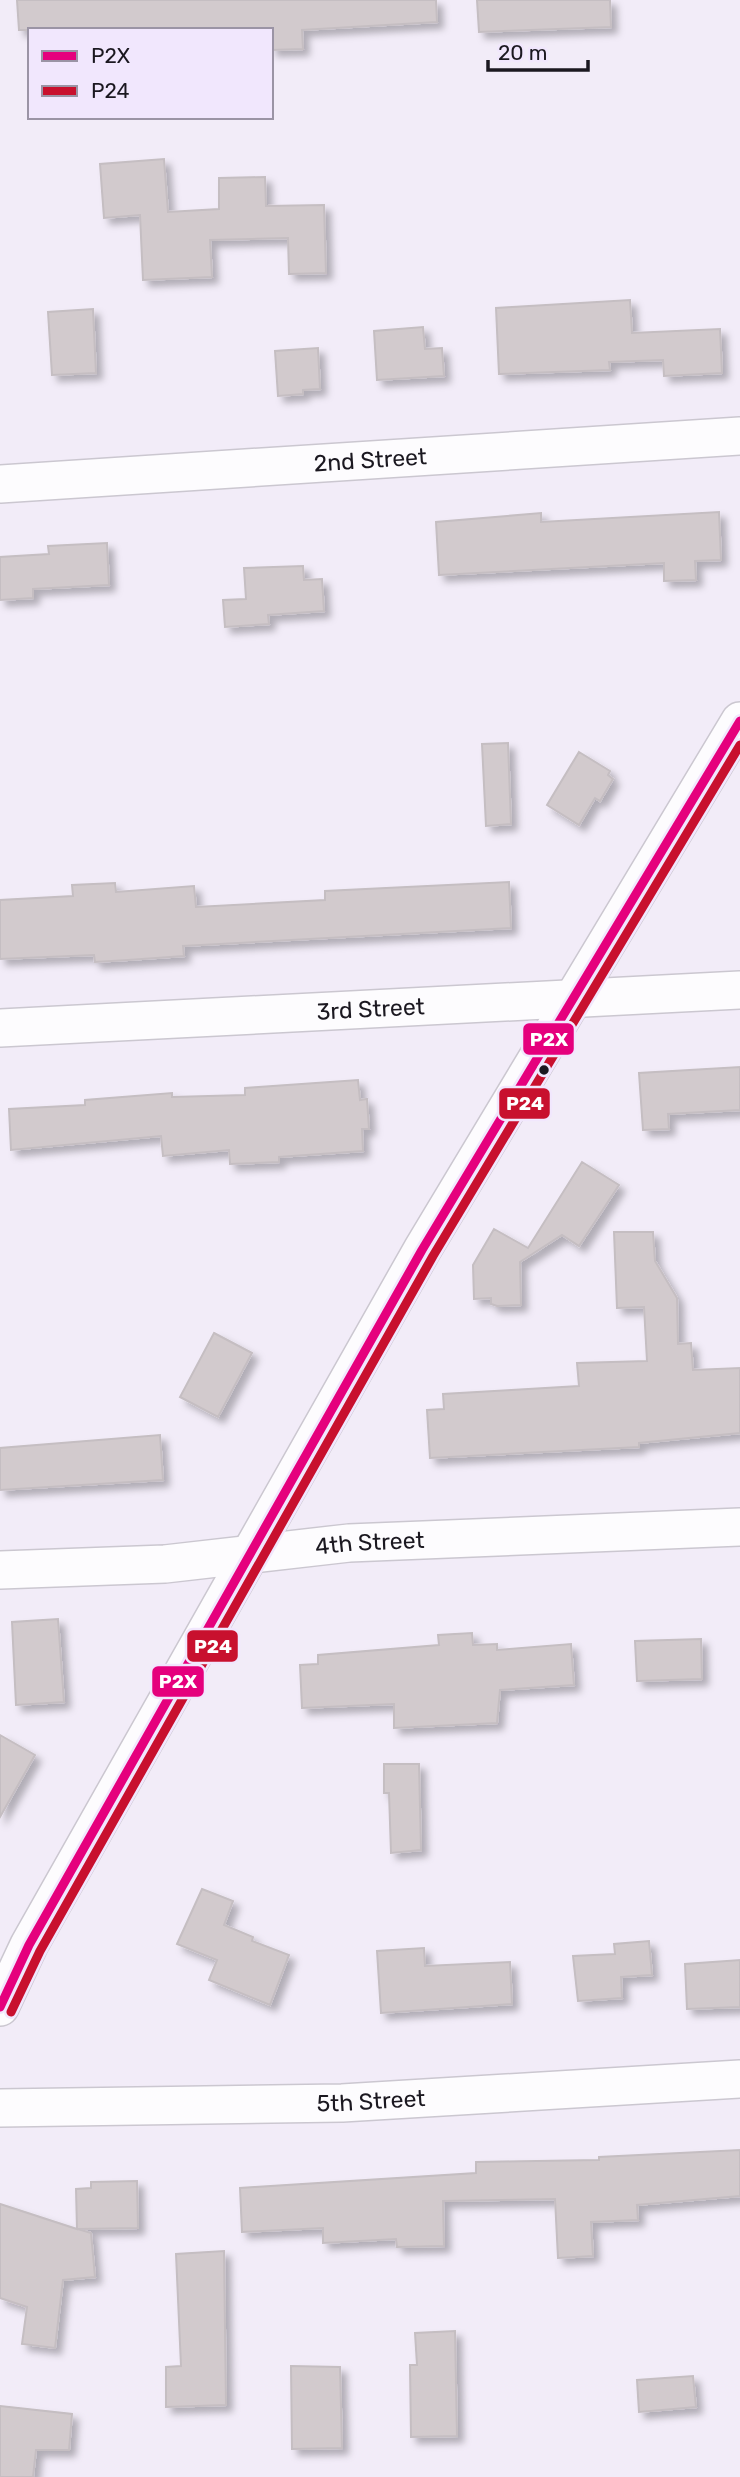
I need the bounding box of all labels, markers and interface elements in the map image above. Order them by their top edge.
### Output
legend [28,28,273,119]
scale bar [488,28,588,72]
text: 20 m [498,40,547,65]
text: P2X [91,43,130,68]
text: P24 [91,78,130,103]
street label: 2nd Street [313,442,428,478]
street label: 3rd Street [316,992,425,1026]
line badge: P2X [522,1022,575,1056]
text: P2X [530,1028,568,1051]
unlabelled marker [537,1063,551,1077]
line badge: P24 [498,1087,551,1120]
text: P24 [506,1092,544,1115]
street label: 4th Street [314,1526,425,1561]
line badge: P24 [186,1629,239,1663]
text: P24 [194,1635,232,1658]
line badge: P2X [151,1665,205,1698]
text: P2X [159,1670,197,1693]
street label: 5th Street [316,2084,426,2117]

